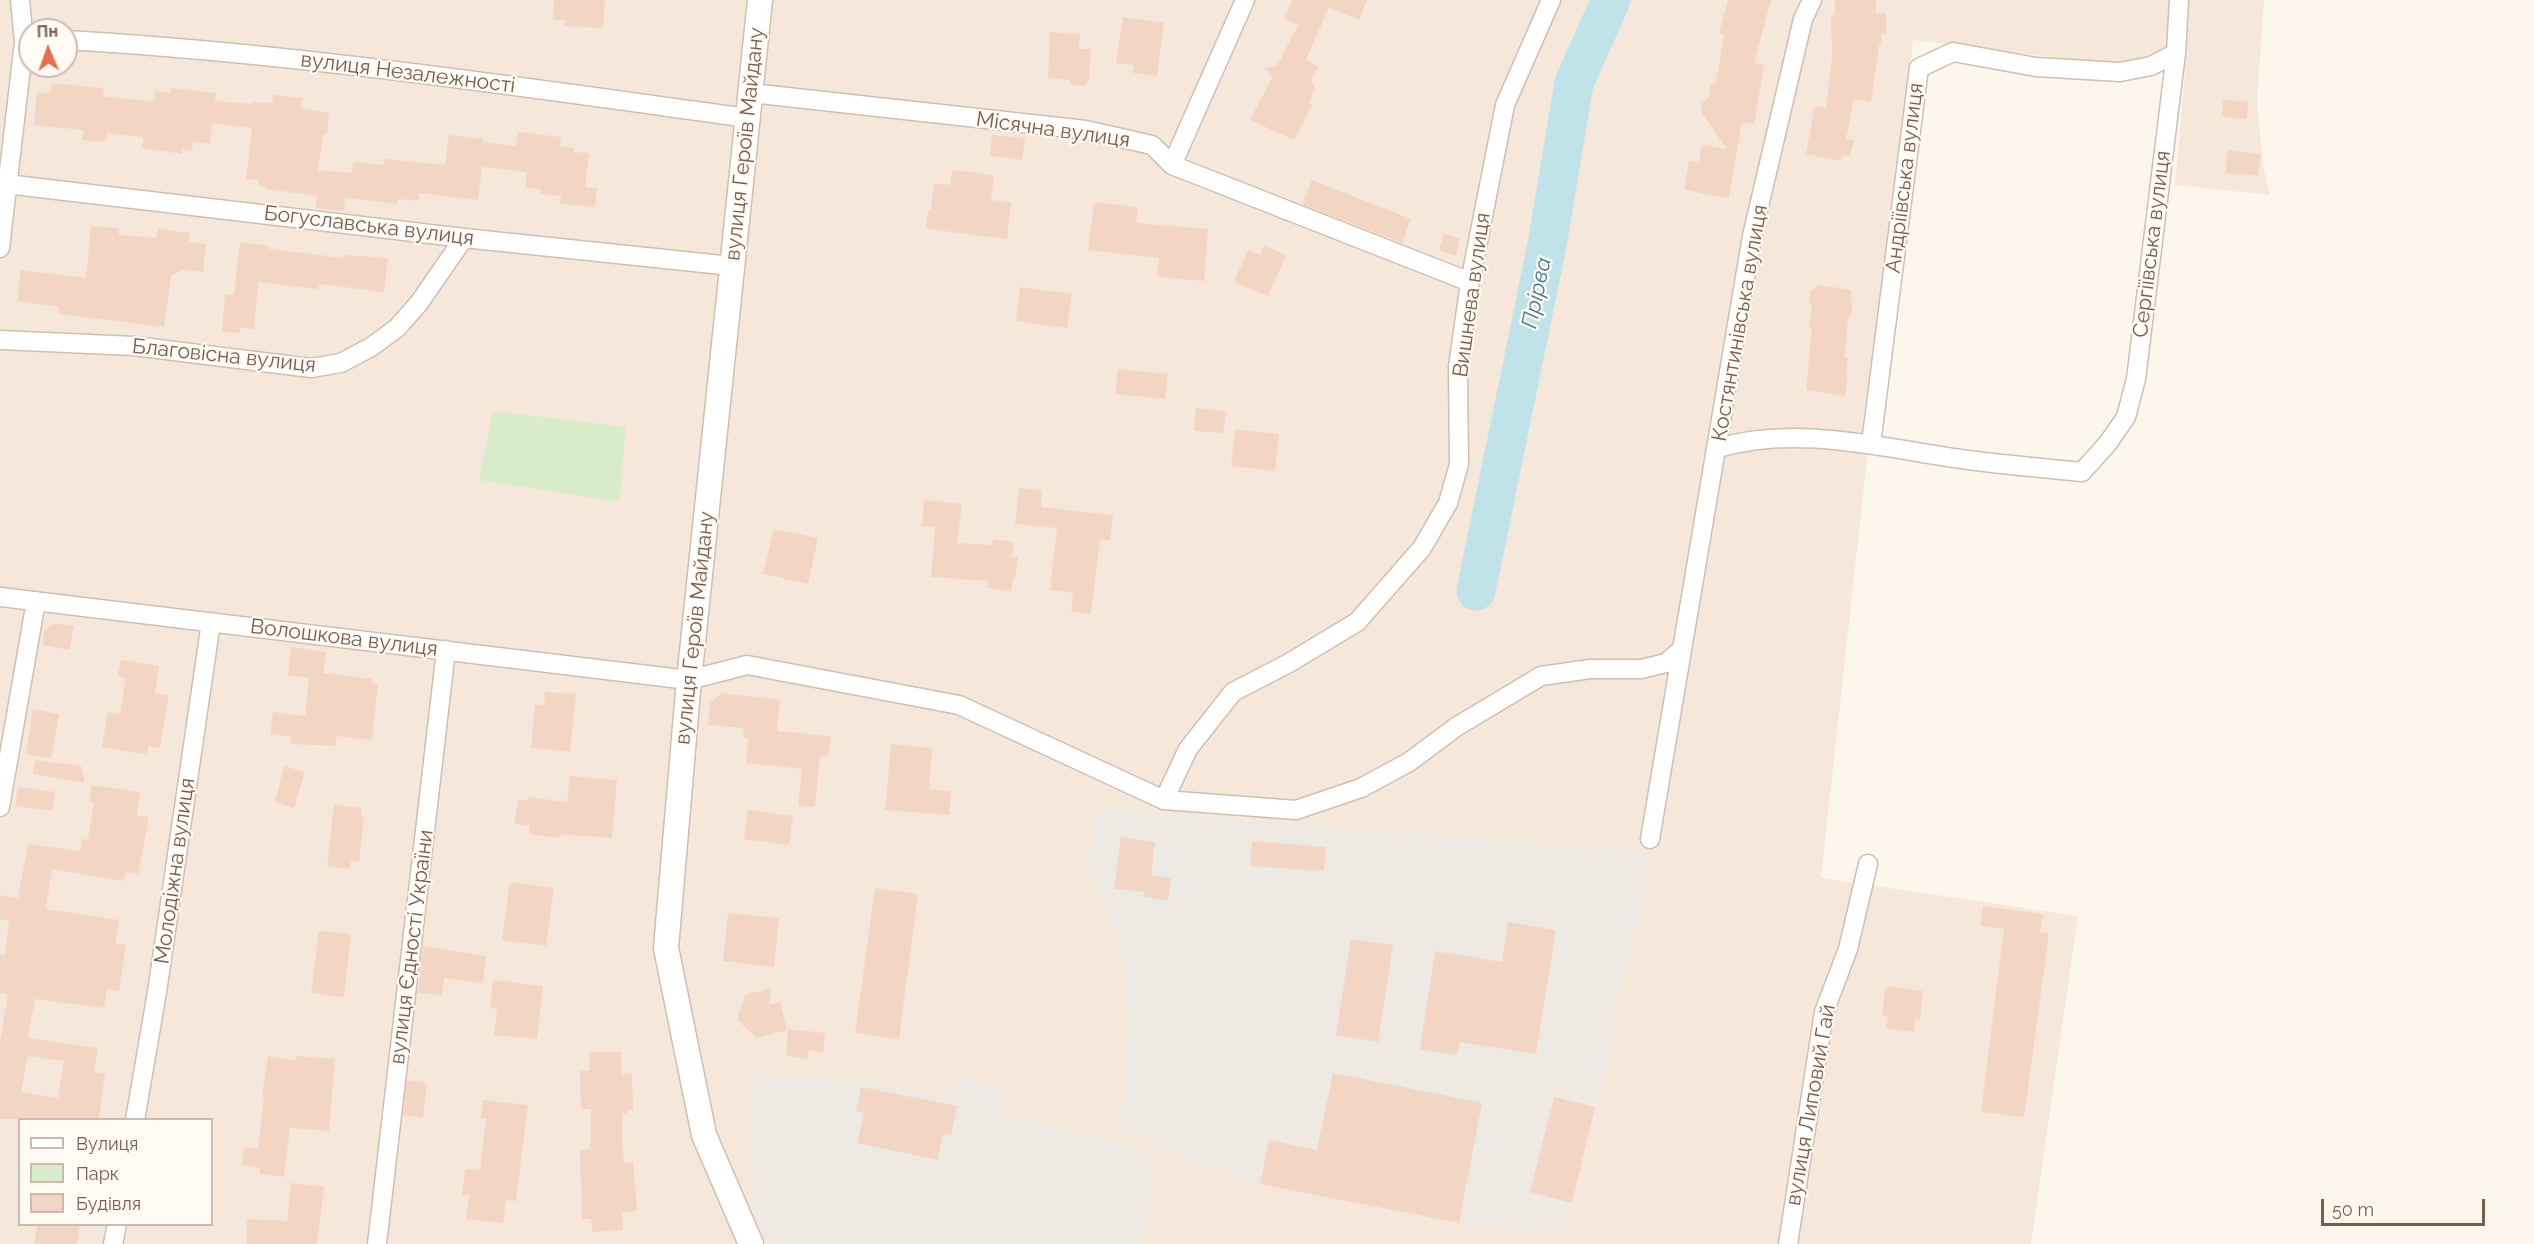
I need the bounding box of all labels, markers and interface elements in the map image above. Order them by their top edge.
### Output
north arrow [18,18,78,78]
text: Пн [36,22,58,41]
street label: вулиця Героїв Майдану [720,26,770,262]
street label: вулиця Незалежності [299,47,517,99]
street label: Андріївська вулиця [1881,81,1929,275]
street label: Місячна вулиця [974,107,1132,153]
street label: Сергіївська вулиця [2128,149,2176,339]
street label: Богуславська вулиця [263,201,475,251]
street label: Костянтинівська вулиця [1707,203,1773,443]
street label: Вишнева вулиця [1448,211,1496,379]
water label: Прірва [1517,255,1557,331]
street label: Благовісна вулиця [131,334,317,378]
street label: вулиця Героїв Майдану [670,510,720,746]
street label: Волошкова вулиця [249,614,439,662]
street label: Молодіжна вулиця [149,776,201,966]
street label: вулиця Єдності України [385,828,439,1066]
street label: вулиця Липовий Гай [1781,1002,1841,1208]
legend [18,1118,213,1226]
text: Вулиця [76,1133,138,1154]
text: Парк [76,1163,119,1184]
scale bar [2324,1187,2488,1225]
text: Будівля [76,1193,141,1214]
text: 50 m [2332,1199,2374,1220]

